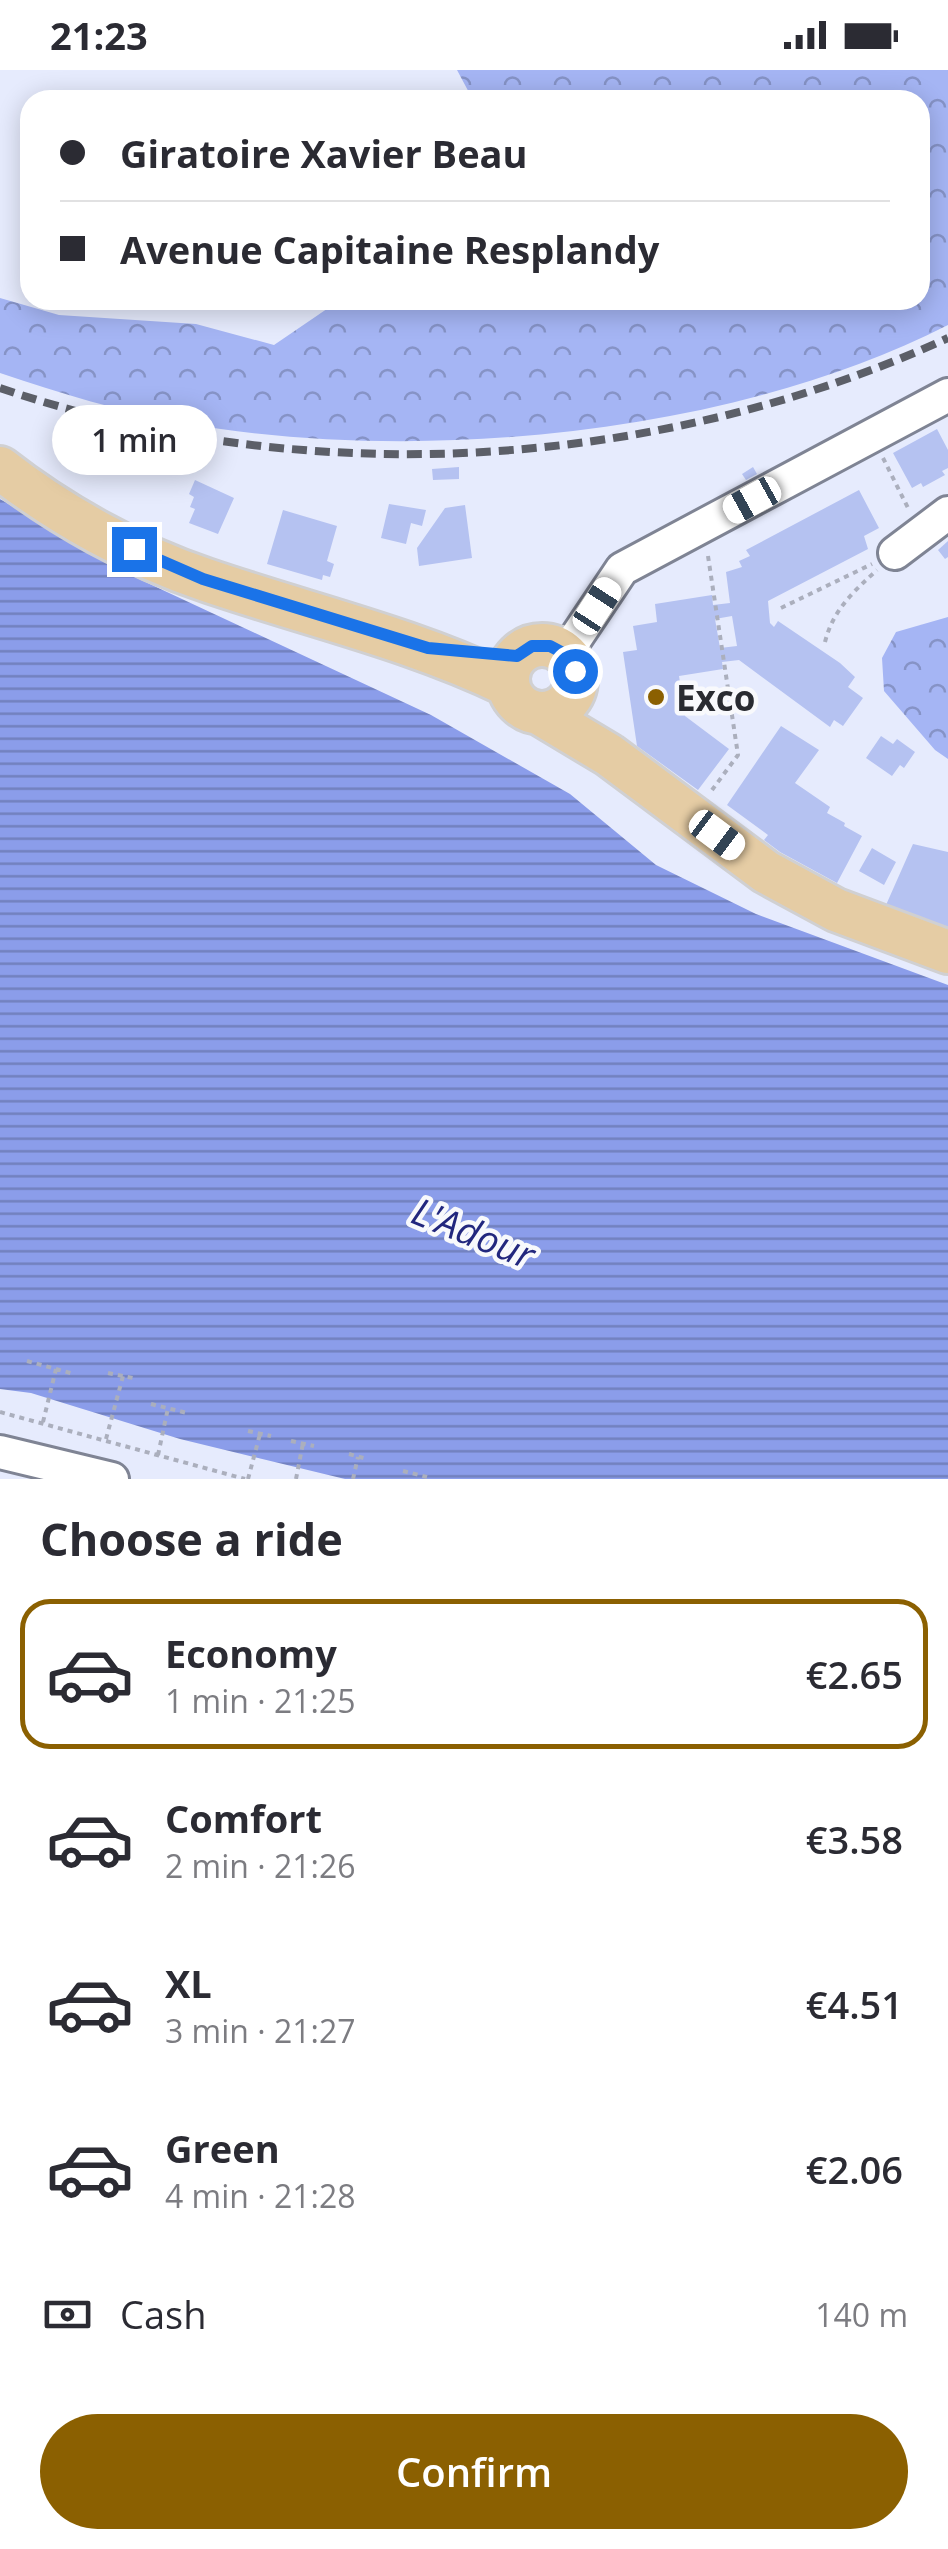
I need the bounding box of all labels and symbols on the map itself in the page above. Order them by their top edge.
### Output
callout: 1 min [52,404,216,474]
car [718,472,786,528]
route end [112,527,157,572]
car [568,573,626,639]
route start [553,649,598,694]
place label: Exco [676,674,756,721]
marker: Exco [645,686,667,708]
car [684,805,750,865]
water label: L'Adour [405,1184,545,1281]

